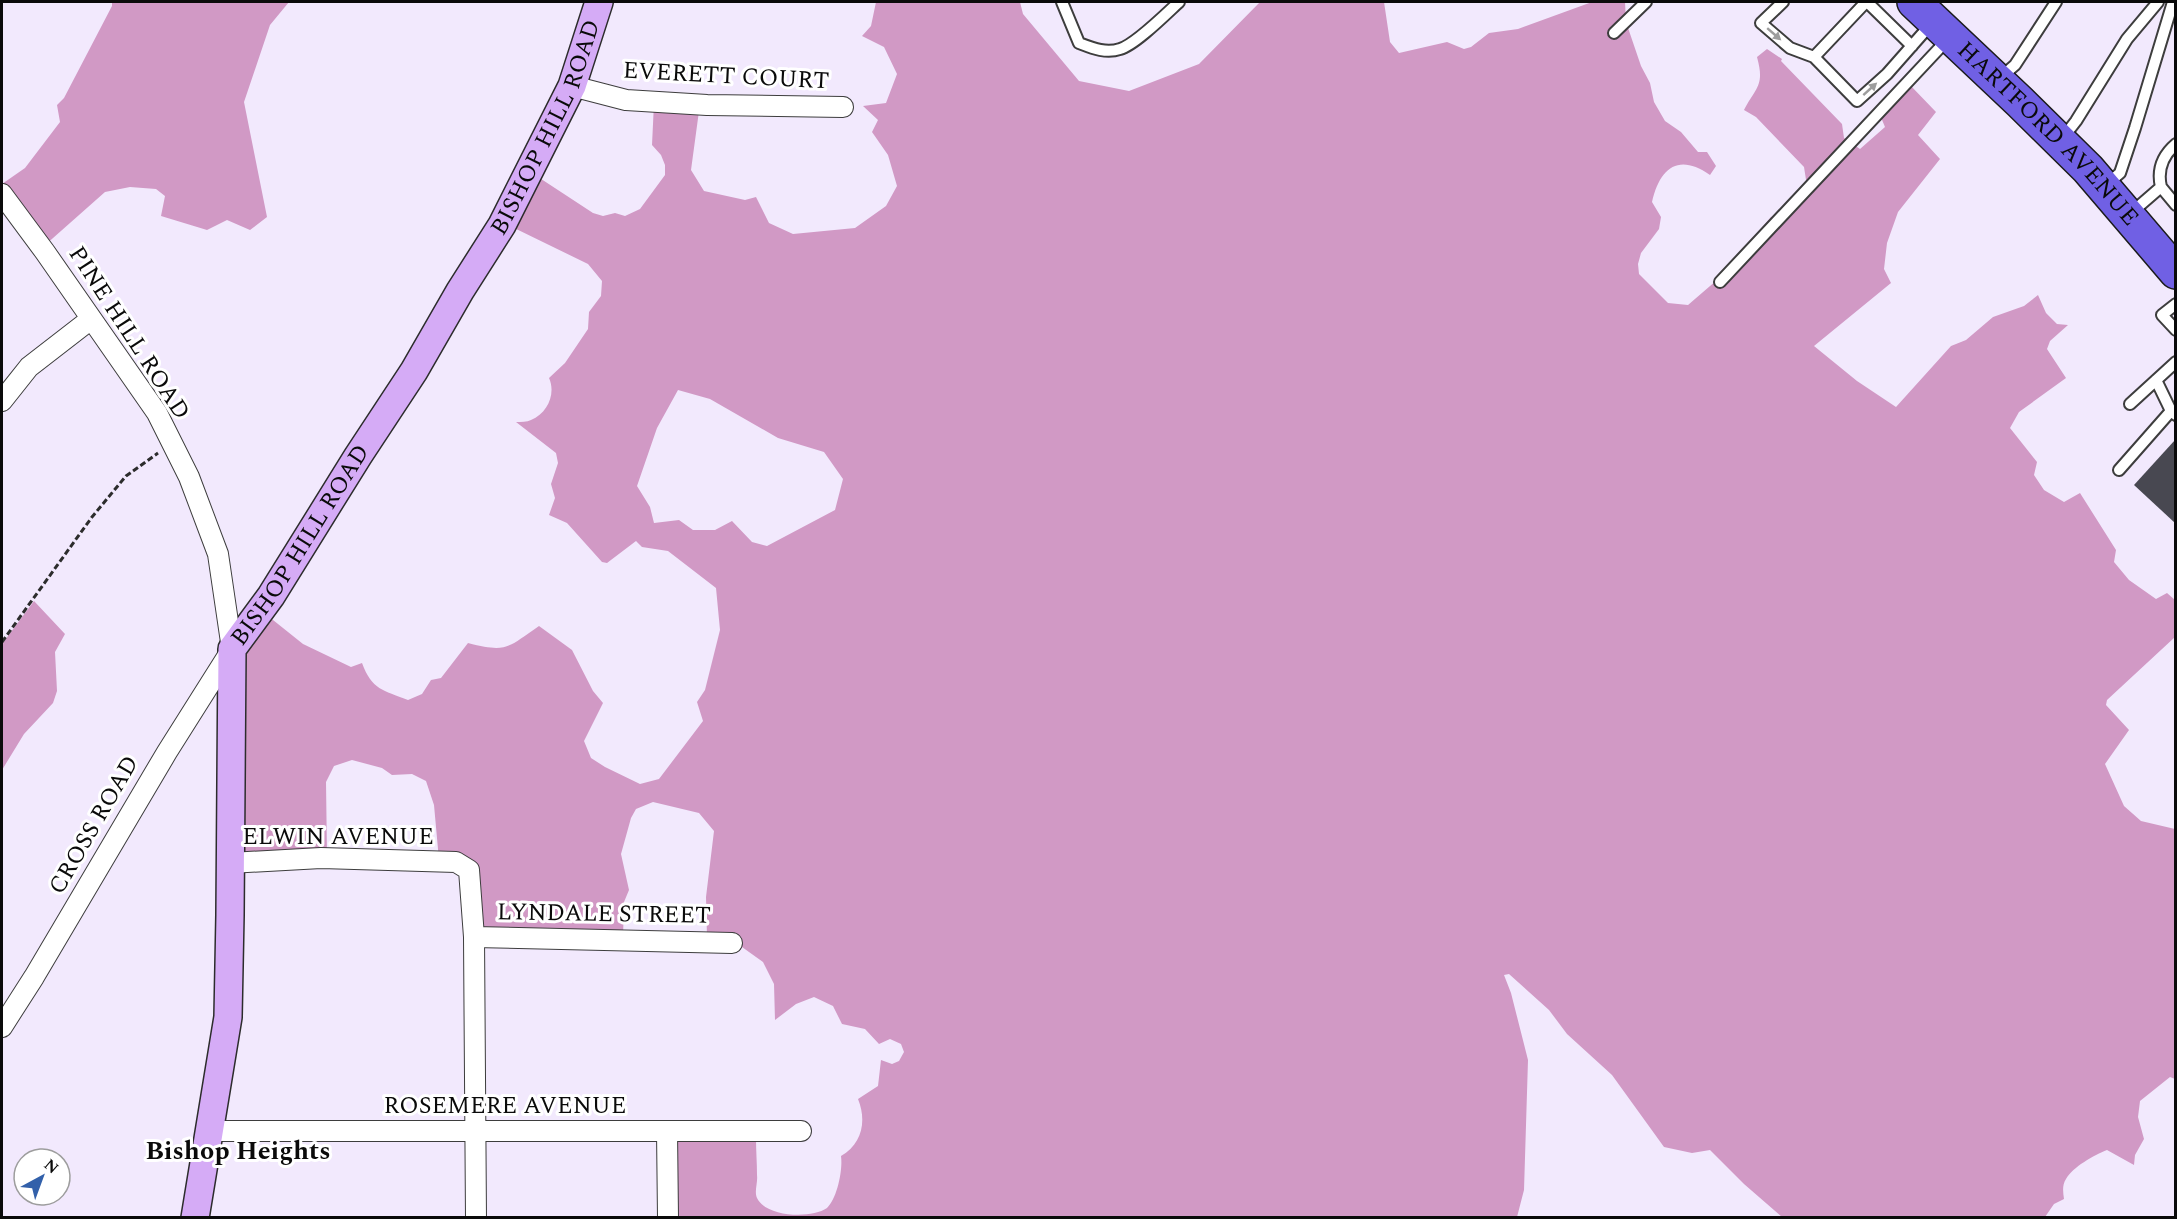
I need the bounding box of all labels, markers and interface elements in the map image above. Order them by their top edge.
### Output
street label: BISHOP HILL ROAD [482,15,610,243]
one-way arrow [1766,27,1781,41]
street label: HARTFORD AVENUE [1949,33,2147,234]
street label: EVERETT COURT [622,53,830,99]
one-way arrow [1863,82,1878,96]
street label: PINE HILL ROAD [59,239,199,427]
street label: BISHOP HILL ROAD [222,437,379,654]
street label: CROSS ROAD [40,749,148,901]
street label: ELWIN AVENUE [242,819,434,855]
street label: LYNDALE STREET [497,894,711,934]
street label: ROSEMERE AVENUE [383,1088,627,1124]
district label: Bishop Heights [145,1131,331,1171]
north arrow [12,1147,72,1207]
text: N [38,1153,64,1180]

